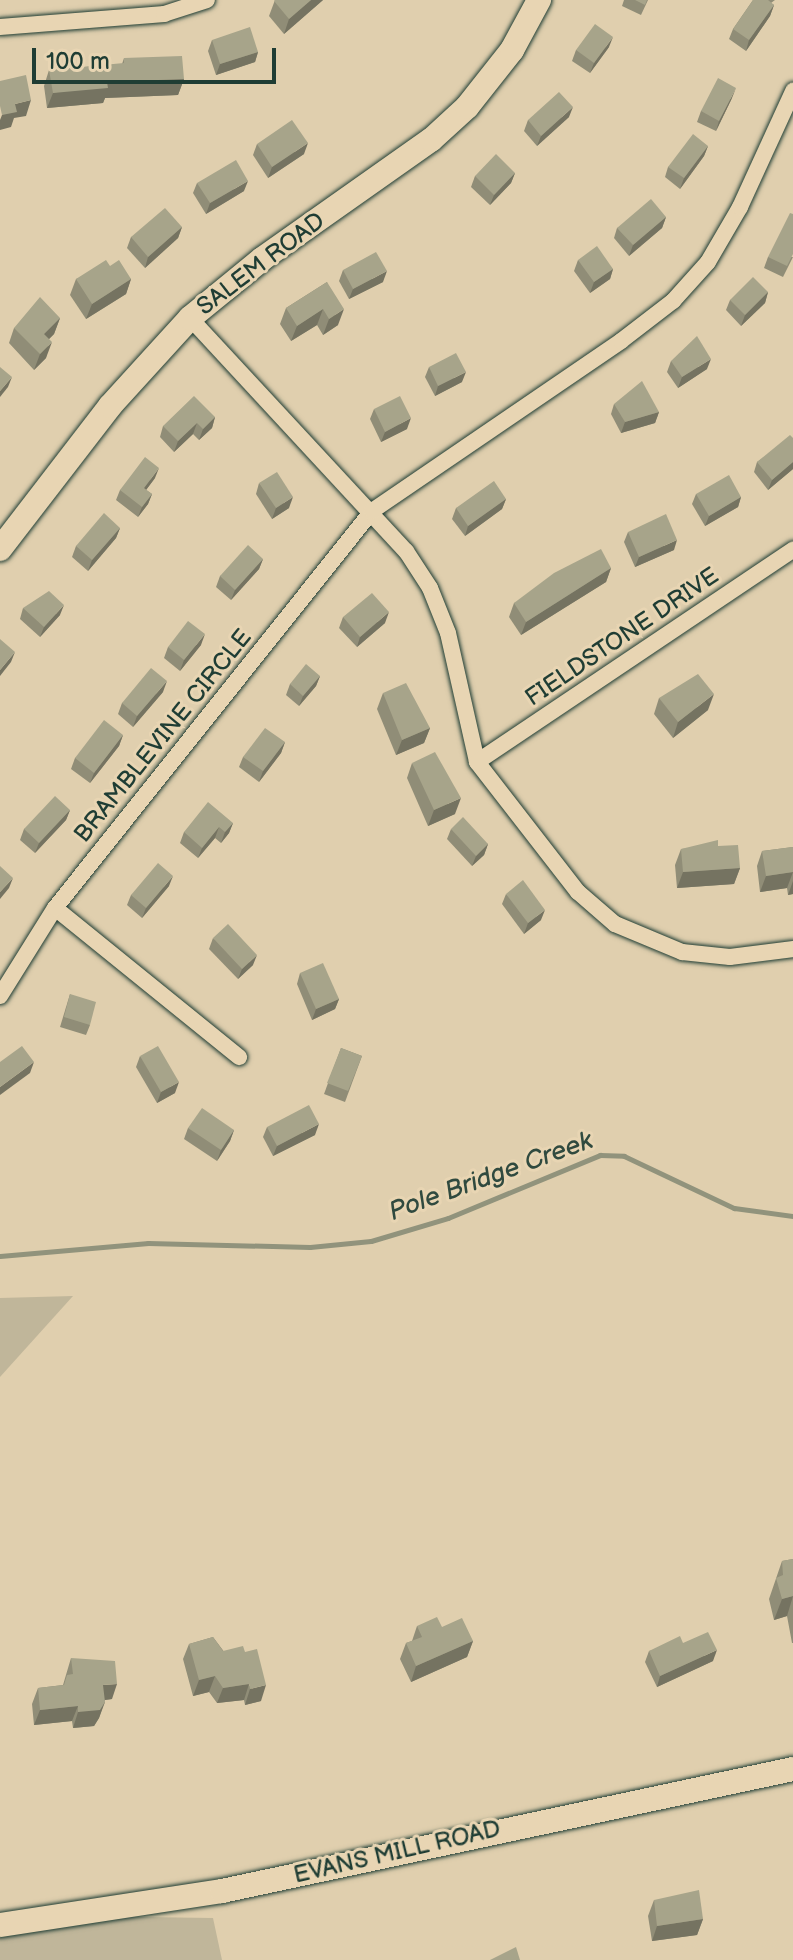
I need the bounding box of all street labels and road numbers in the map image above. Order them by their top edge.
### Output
street label: SALEM ROAD [191,207,331,321]
street label: FIELDSTONE DRIVE [520,562,724,712]
street label: BRAMBLEVINE CIRCLE [68,624,258,848]
street label: EVANS MILL ROAD [291,1814,503,1890]

